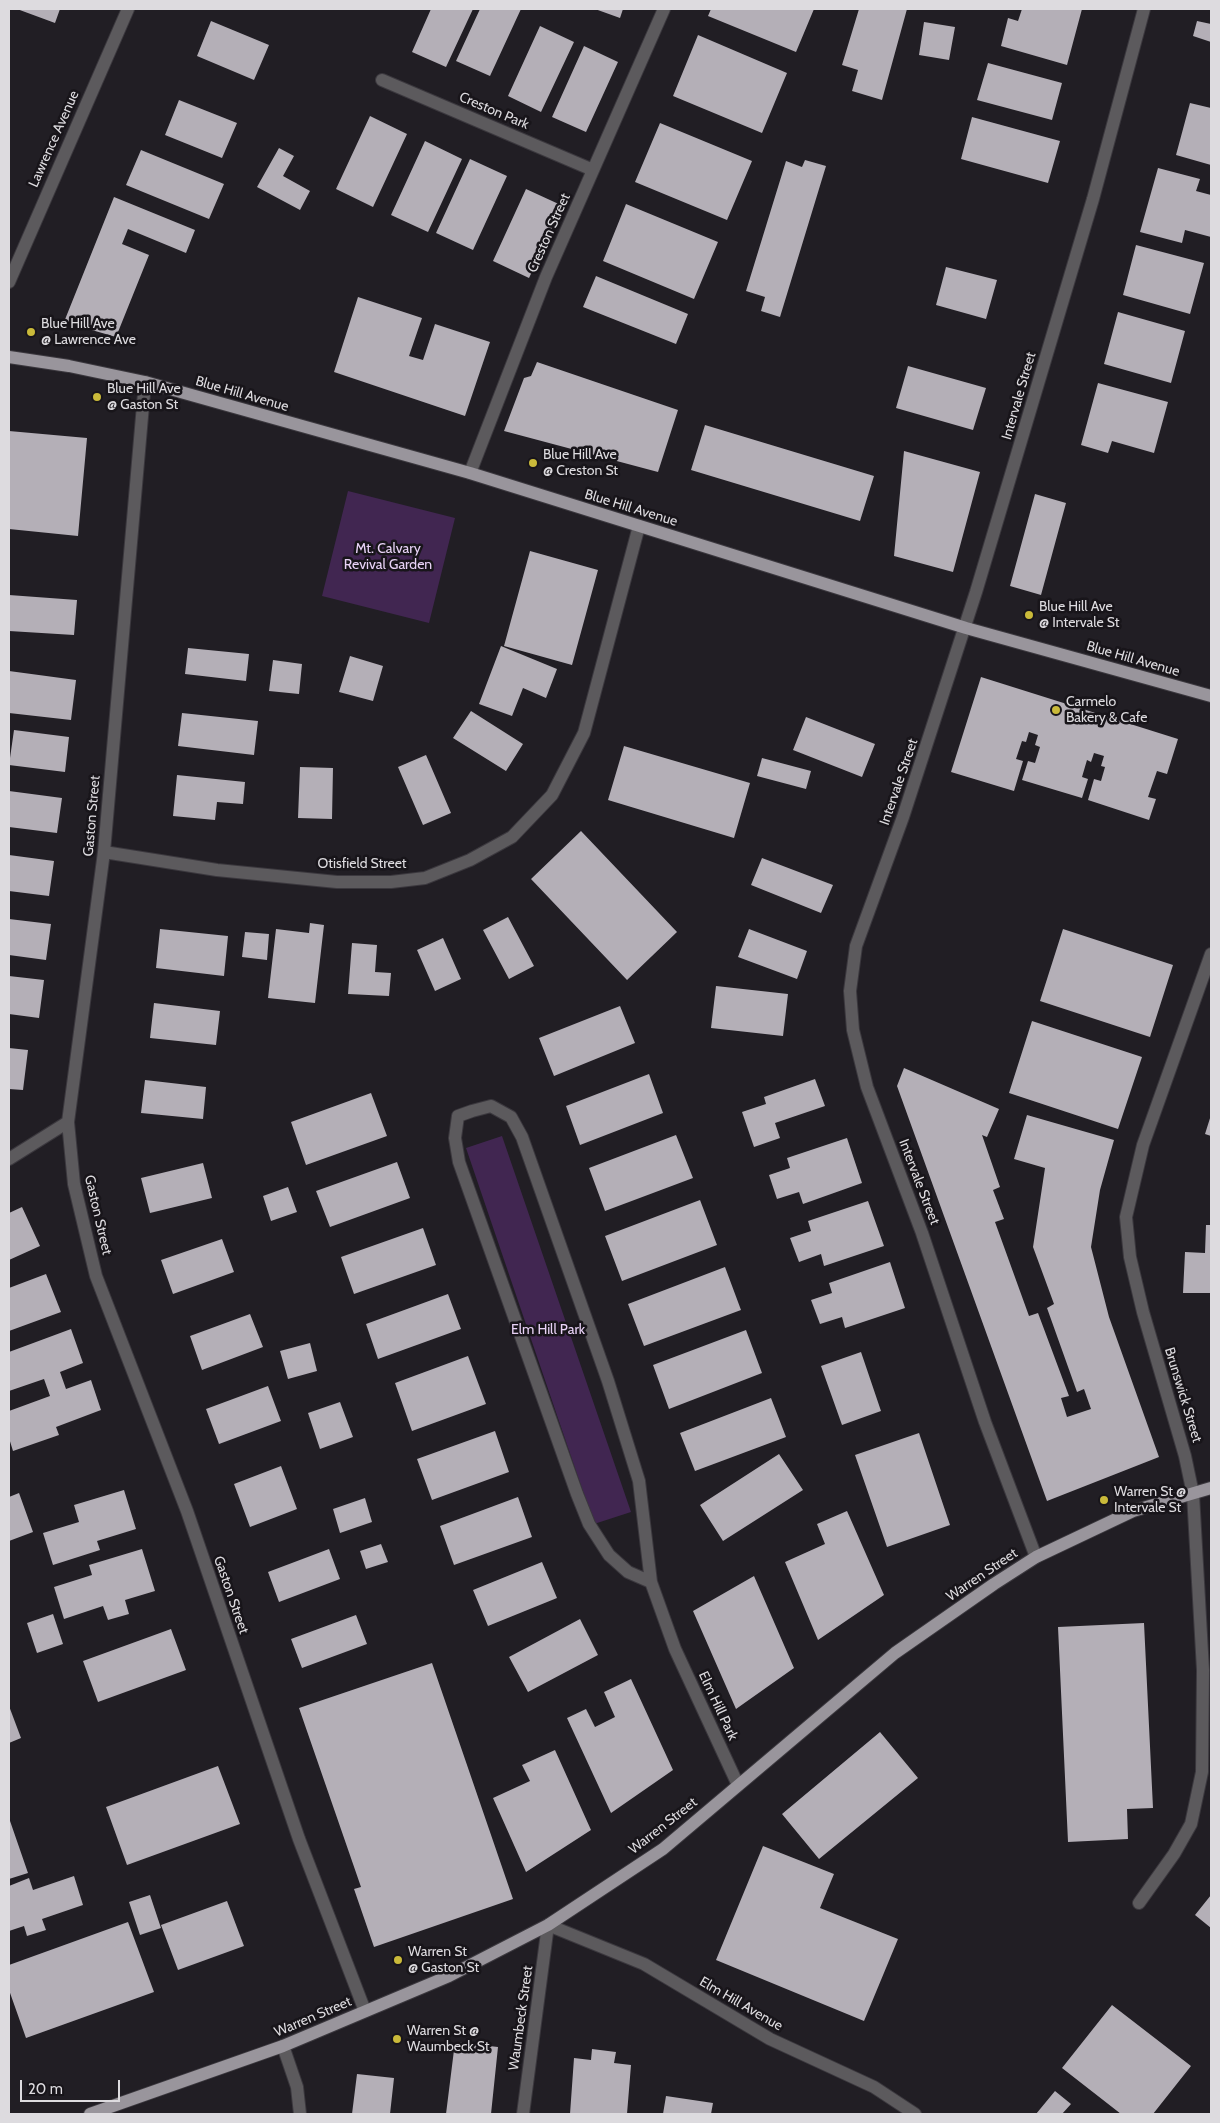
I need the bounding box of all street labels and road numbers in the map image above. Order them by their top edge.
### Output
street label: Lawrence Avenue [25,88,83,190]
street label: Creston Park [457,89,531,133]
street label: Creston Street [524,191,574,275]
street label: Intervale Street [998,350,1040,442]
street label: Blue Hill Avenue [193,373,291,415]
street label: Blue Hill Avenue [583,486,679,530]
street label: Blue Hill Avenue [1084,638,1182,680]
street label: Intervale Street [876,736,922,828]
street label: Gaston Street [80,775,104,857]
street label: Otisfield Street [317,856,407,872]
street label: Intervale Street [895,1137,943,1227]
street label: Gaston Street [81,1174,115,1256]
street label: Brunswick Street [1161,1345,1205,1445]
street label: Warren Street [943,1545,1021,1605]
street label: Gaston Street [210,1554,252,1636]
street label: Elm Hill Park [695,1669,741,1743]
street label: Warren Street [625,1794,701,1858]
street label: Waumbeck Street [505,1964,537,2072]
street label: Elm Hill Avenue [696,1973,786,2035]
street label: Warren Street [272,1993,354,2041]

